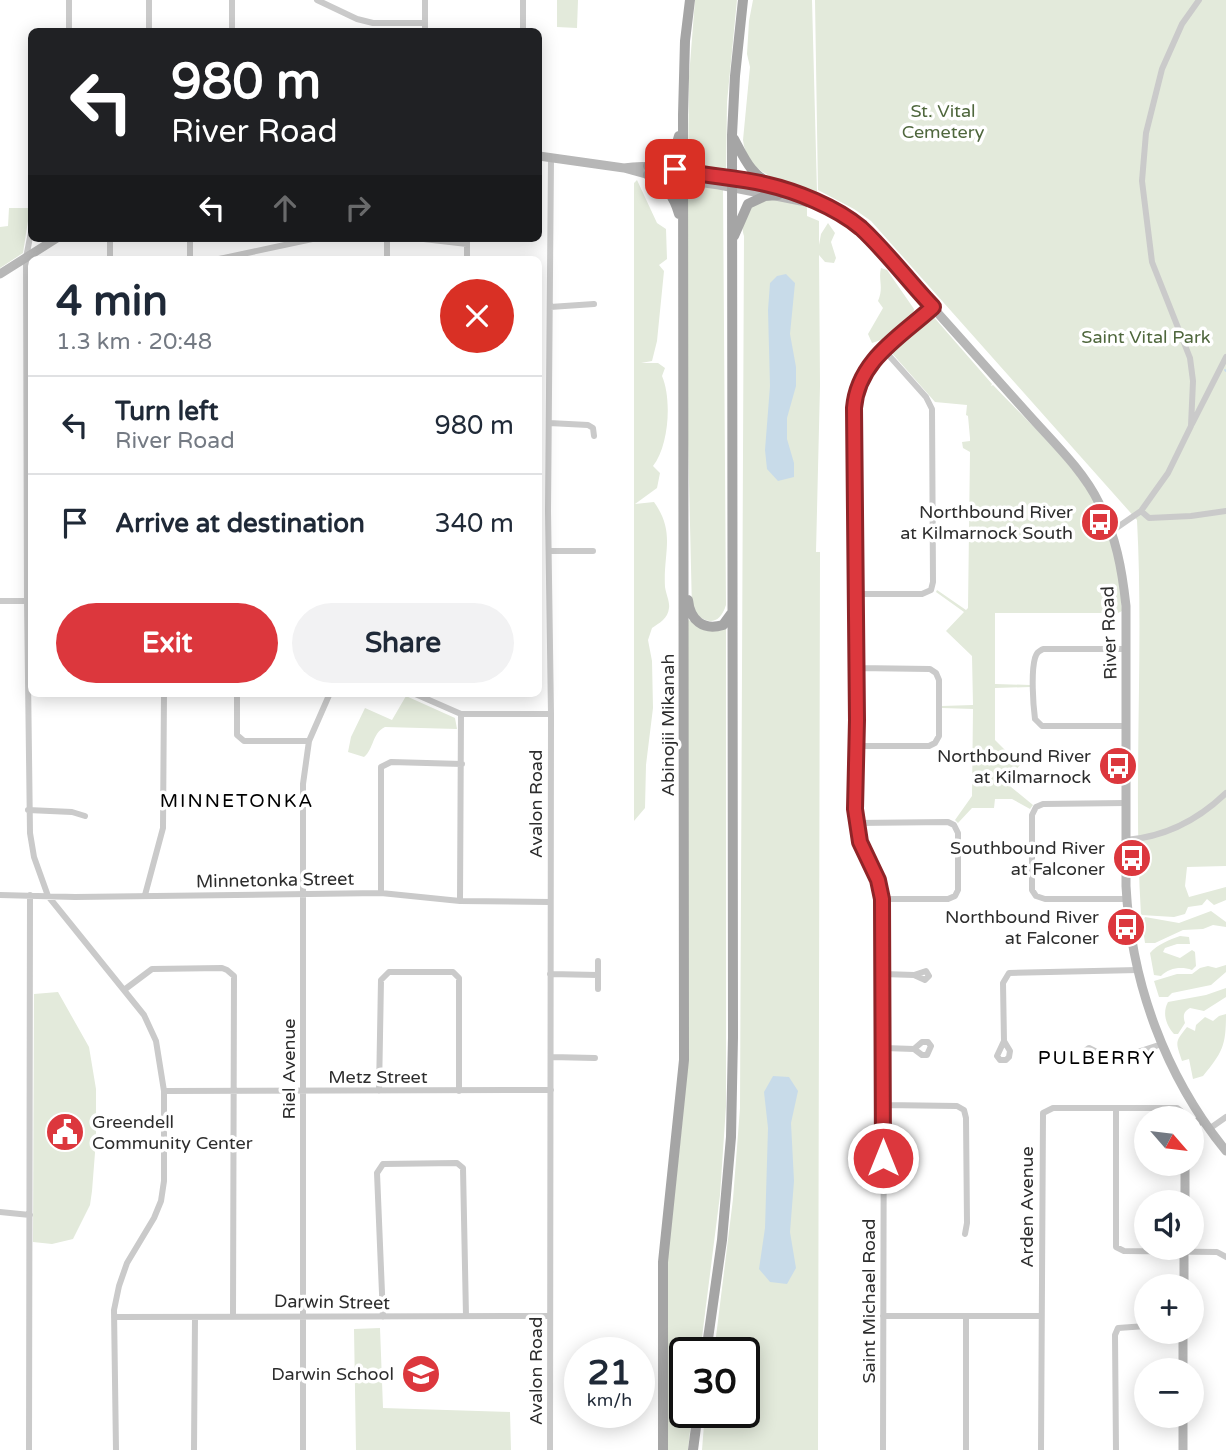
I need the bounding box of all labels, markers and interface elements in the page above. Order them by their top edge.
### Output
text: 980 m [171,53,321,112]
icon: left [56,56,147,147]
park label: St. Vital Cemetery [902,100,985,143]
text: River Road [171,113,338,151]
pin [645,139,705,199]
icon: arrive [656,150,694,188]
icon: left [193,189,231,227]
icon: ahead [266,189,304,227]
icon: right [339,189,377,227]
text: 4 min [56,276,168,327]
button: close [440,279,514,353]
park label: Saint Vital Park [1081,326,1211,348]
text: 1.3 km · 20:48 [56,328,212,356]
text: Turn left [115,396,218,427]
icon: left [56,406,94,444]
text: 980 m [434,410,514,441]
text: River Road [115,427,235,455]
place label: Northbound River at Kilmarnock South [900,501,1073,544]
bus stop icon: Northbound River at Kilmarnock South [1079,501,1121,543]
icon: arrive [56,504,94,542]
text: Arrive at destination [115,508,365,539]
text: 340 m [434,508,514,539]
street label: River Road [1096,586,1122,680]
button: Exit [56,603,278,683]
button: Share [292,603,514,683]
street label: Abinojii Mikanah [657,654,679,796]
place label: Northbound River at Kilmarnock [937,745,1091,788]
bus stop icon: Northbound River at Kilmarnock [1097,745,1139,787]
street label: Avalon Road [525,750,547,858]
district label: MINNETONKA [160,790,314,812]
place label: Southbound River at Falconer [950,837,1105,880]
bus stop icon: Southbound River at Falconer [1111,837,1153,879]
street label: Minnetonka Street [196,868,354,892]
place label: Northbound River at Falconer [945,906,1099,949]
bus stop icon: Northbound River at Falconer [1105,906,1147,948]
street label: Riel Avenue [278,1018,300,1120]
district label: PULBERRY [1038,1047,1156,1069]
street label: Metz Street [328,1066,428,1088]
north arrow [1134,1106,1204,1176]
map controls [1134,1106,1204,1428]
public building icon: Greendell Community Center [44,1111,86,1153]
place label: Greendell Community Center [92,1111,253,1154]
position arrow [846,1121,920,1195]
street label: Arden Avenue [1016,1146,1038,1268]
button: sound [1134,1190,1204,1260]
street label: Saint Michael Road [858,1219,880,1383]
button: + [1134,1274,1204,1344]
street label: Darwin Street [274,1290,390,1314]
street label: Avalon Road [525,1317,547,1425]
speed limit sign: 30 [669,1337,760,1428]
text: 21 [588,1352,631,1394]
school or university icon: Darwin School [400,1353,442,1395]
button: − [1134,1358,1204,1428]
place label: Darwin School [271,1363,394,1385]
text: km/h [587,1389,632,1411]

